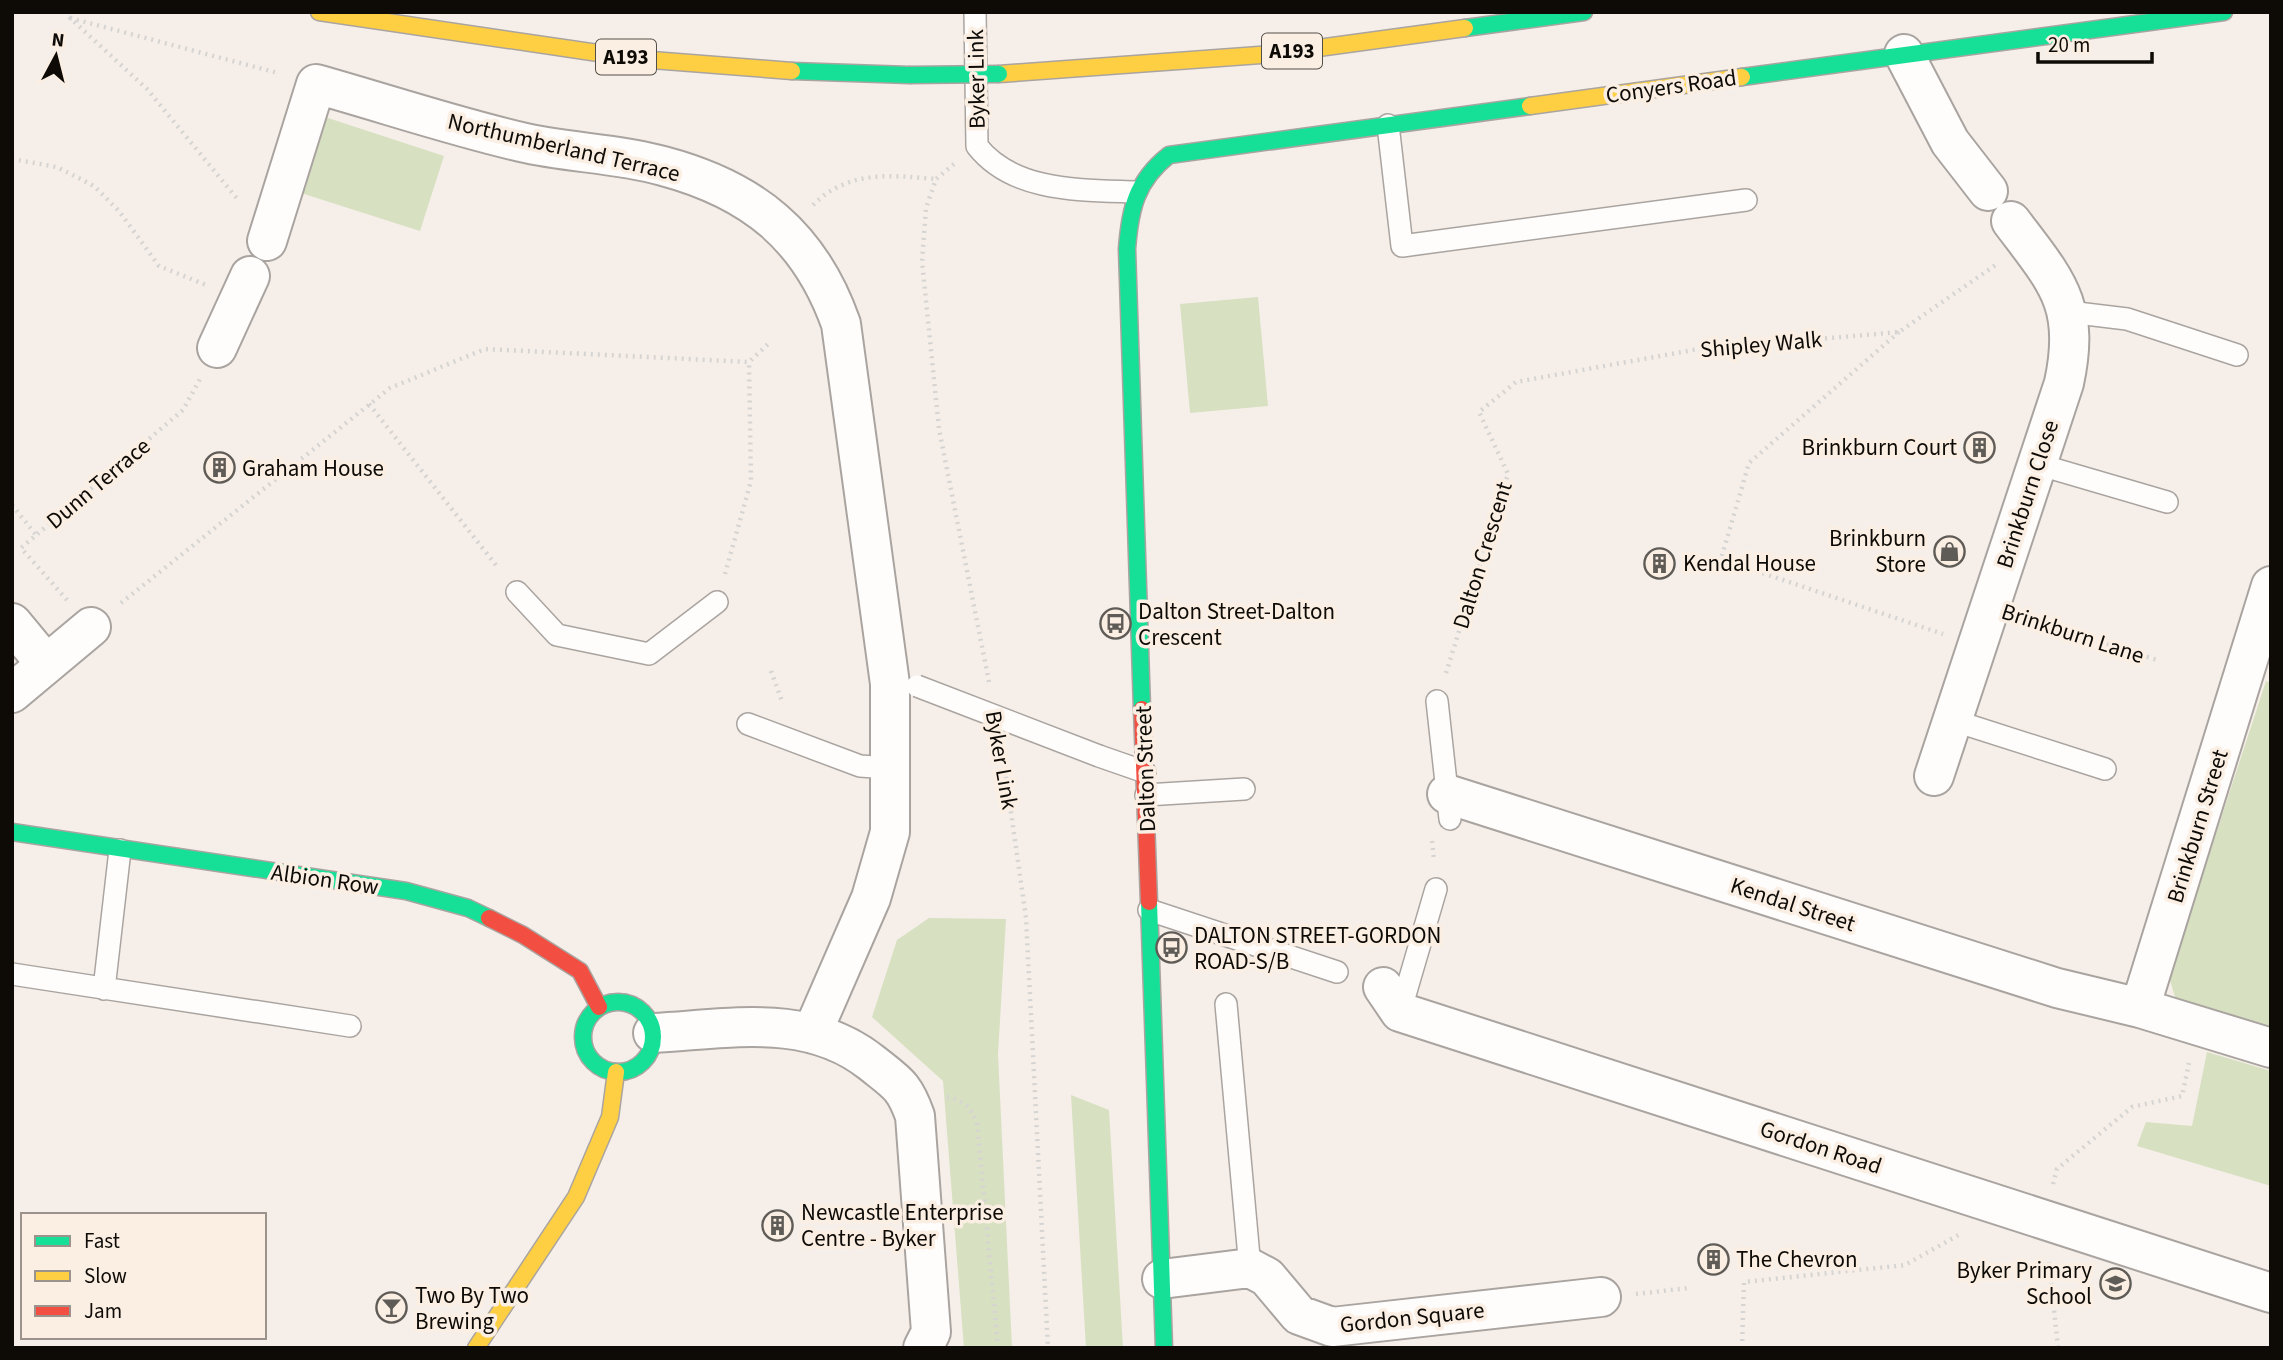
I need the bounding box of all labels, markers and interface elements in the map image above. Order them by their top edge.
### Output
north arrow [21,21,91,91]
scale bar [2038,21,2152,65]
text: N [50,26,66,55]
street label: Byker Link [959,28,994,129]
text: 20 m [2048,30,2090,60]
road number: A193 [1262,34,1322,68]
road number: A193 [596,40,656,74]
street label: Conyers Road [1604,61,1739,112]
street label: Northumberland Terrace [445,105,683,190]
street label: Shipley Walk [1699,323,1824,366]
street label: Brinkburn Close [1988,416,2067,572]
street label: Dunn Terrace [39,430,158,537]
building icon: Brinkburn Court [1963,430,1997,464]
place label: Brinkburn Court [1802,431,1957,464]
building icon: Graham House [202,451,236,485]
place label: Graham House [242,452,384,485]
street label: Dalton Crescent [1444,477,1521,633]
place label: Brinkburn Store [1829,522,1926,581]
shop icon: Brinkburn Store [1932,534,1966,568]
building icon: Kendal House [1643,546,1677,580]
place label: Kendal House [1683,547,1816,580]
place label: Dalton Street-Dalton Crescent [1138,595,1335,654]
street label: Brinkburn Lane [1997,595,2148,672]
bus stop icon: Dalton Street-Dalton Crescent [1098,607,1132,641]
street label: Dalton Street [1127,705,1164,833]
street label: Byker Link [977,708,1027,813]
street label: Brinkburn Street [2158,745,2237,907]
street label: Albion Row [269,856,381,903]
street label: Kendal Street [1726,869,1860,940]
place label: DALTON STREET-GORDON ROAD-S/B [1194,919,1442,978]
bus stop icon: DALTON STREET-GORDON ROAD-S/B [1154,931,1188,965]
street label: Gordon Road [1756,1112,1886,1183]
place label: Newcastle Enterprise Centre - Byker [801,1196,1004,1255]
building icon: Newcastle Enterprise Centre - Byker [761,1208,795,1242]
legend [21,1213,266,1339]
text: Fast [84,1226,120,1256]
building icon: The Chevron [1696,1242,1730,1276]
place label: The Chevron [1736,1243,1858,1276]
place label: Byker Primary School [1956,1254,2092,1313]
text: Slow [84,1261,127,1291]
school or university icon: Byker Primary School [2098,1266,2132,1300]
place label: Two By Two Brewing [415,1279,529,1338]
bar icon: Two By Two Brewing [375,1291,409,1325]
street label: Gordon Square [1338,1294,1486,1341]
text: Jam [84,1296,122,1326]

